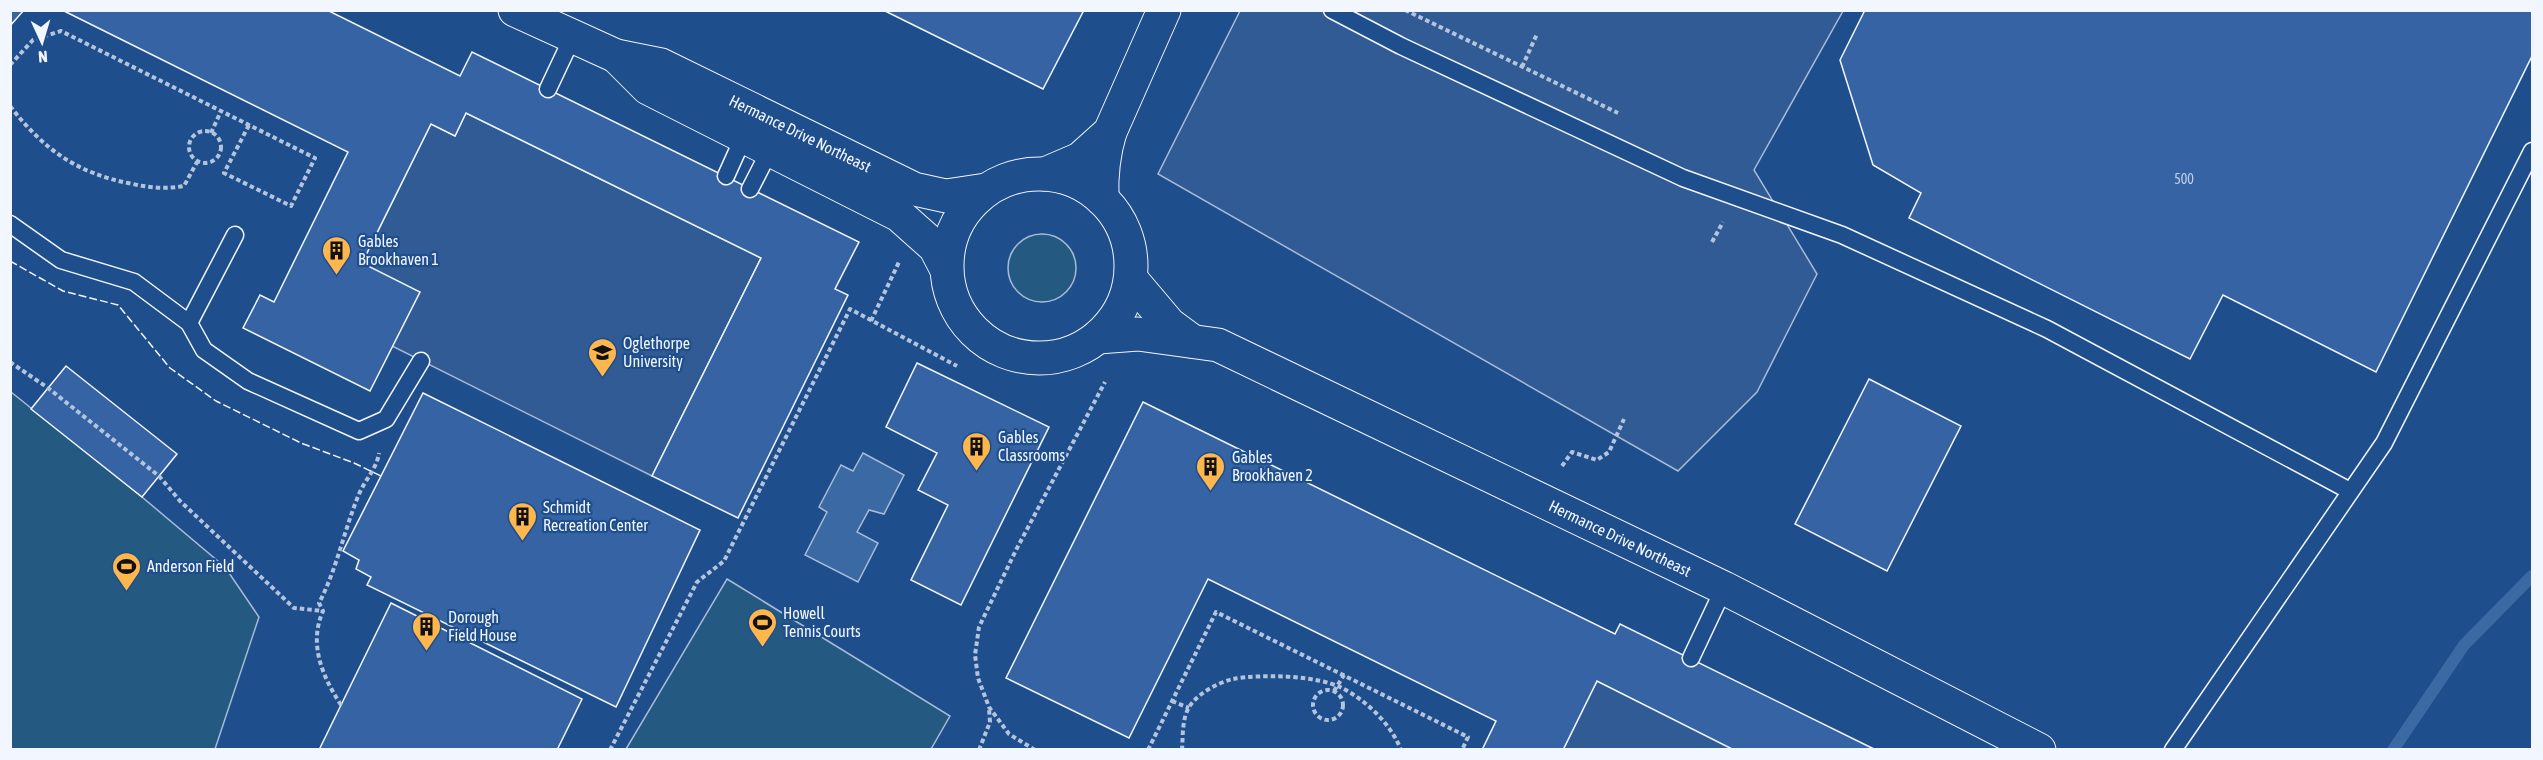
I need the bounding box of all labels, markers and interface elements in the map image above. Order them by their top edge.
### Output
north arrow [12,12,72,72]
text: N [38,48,48,66]
street label: Hermance Drive Northeast [726,91,874,176]
house number: 500 [2174,171,2194,187]
place label: Gables Brookhaven 1 [358,232,439,268]
building icon: Gables Brookhaven 1 [321,234,353,276]
place label: Oglethorpe University [623,334,690,371]
school or university icon: Oglethorpe University [586,336,618,378]
place label: Gables Classrooms [998,428,1065,464]
building icon: Gables Classrooms [961,430,993,472]
place label: Gables Brookhaven 2 [1232,448,1313,484]
building icon: Gables Brookhaven 2 [1195,450,1227,492]
street label: Hermance Drive Northeast [1546,496,1695,580]
place label: Schmidt Recreation Center [543,498,648,534]
building icon: Schmidt Recreation Center [506,500,538,542]
sports icon: Anderson Field [110,550,142,592]
place label: Anderson Field [147,557,234,575]
place label: Howell Tennis Courts [783,604,861,640]
sports icon: Howell Tennis Courts [746,606,778,648]
place label: Dorough Field House [448,608,517,644]
building icon: Dorough Field House [411,610,443,652]

